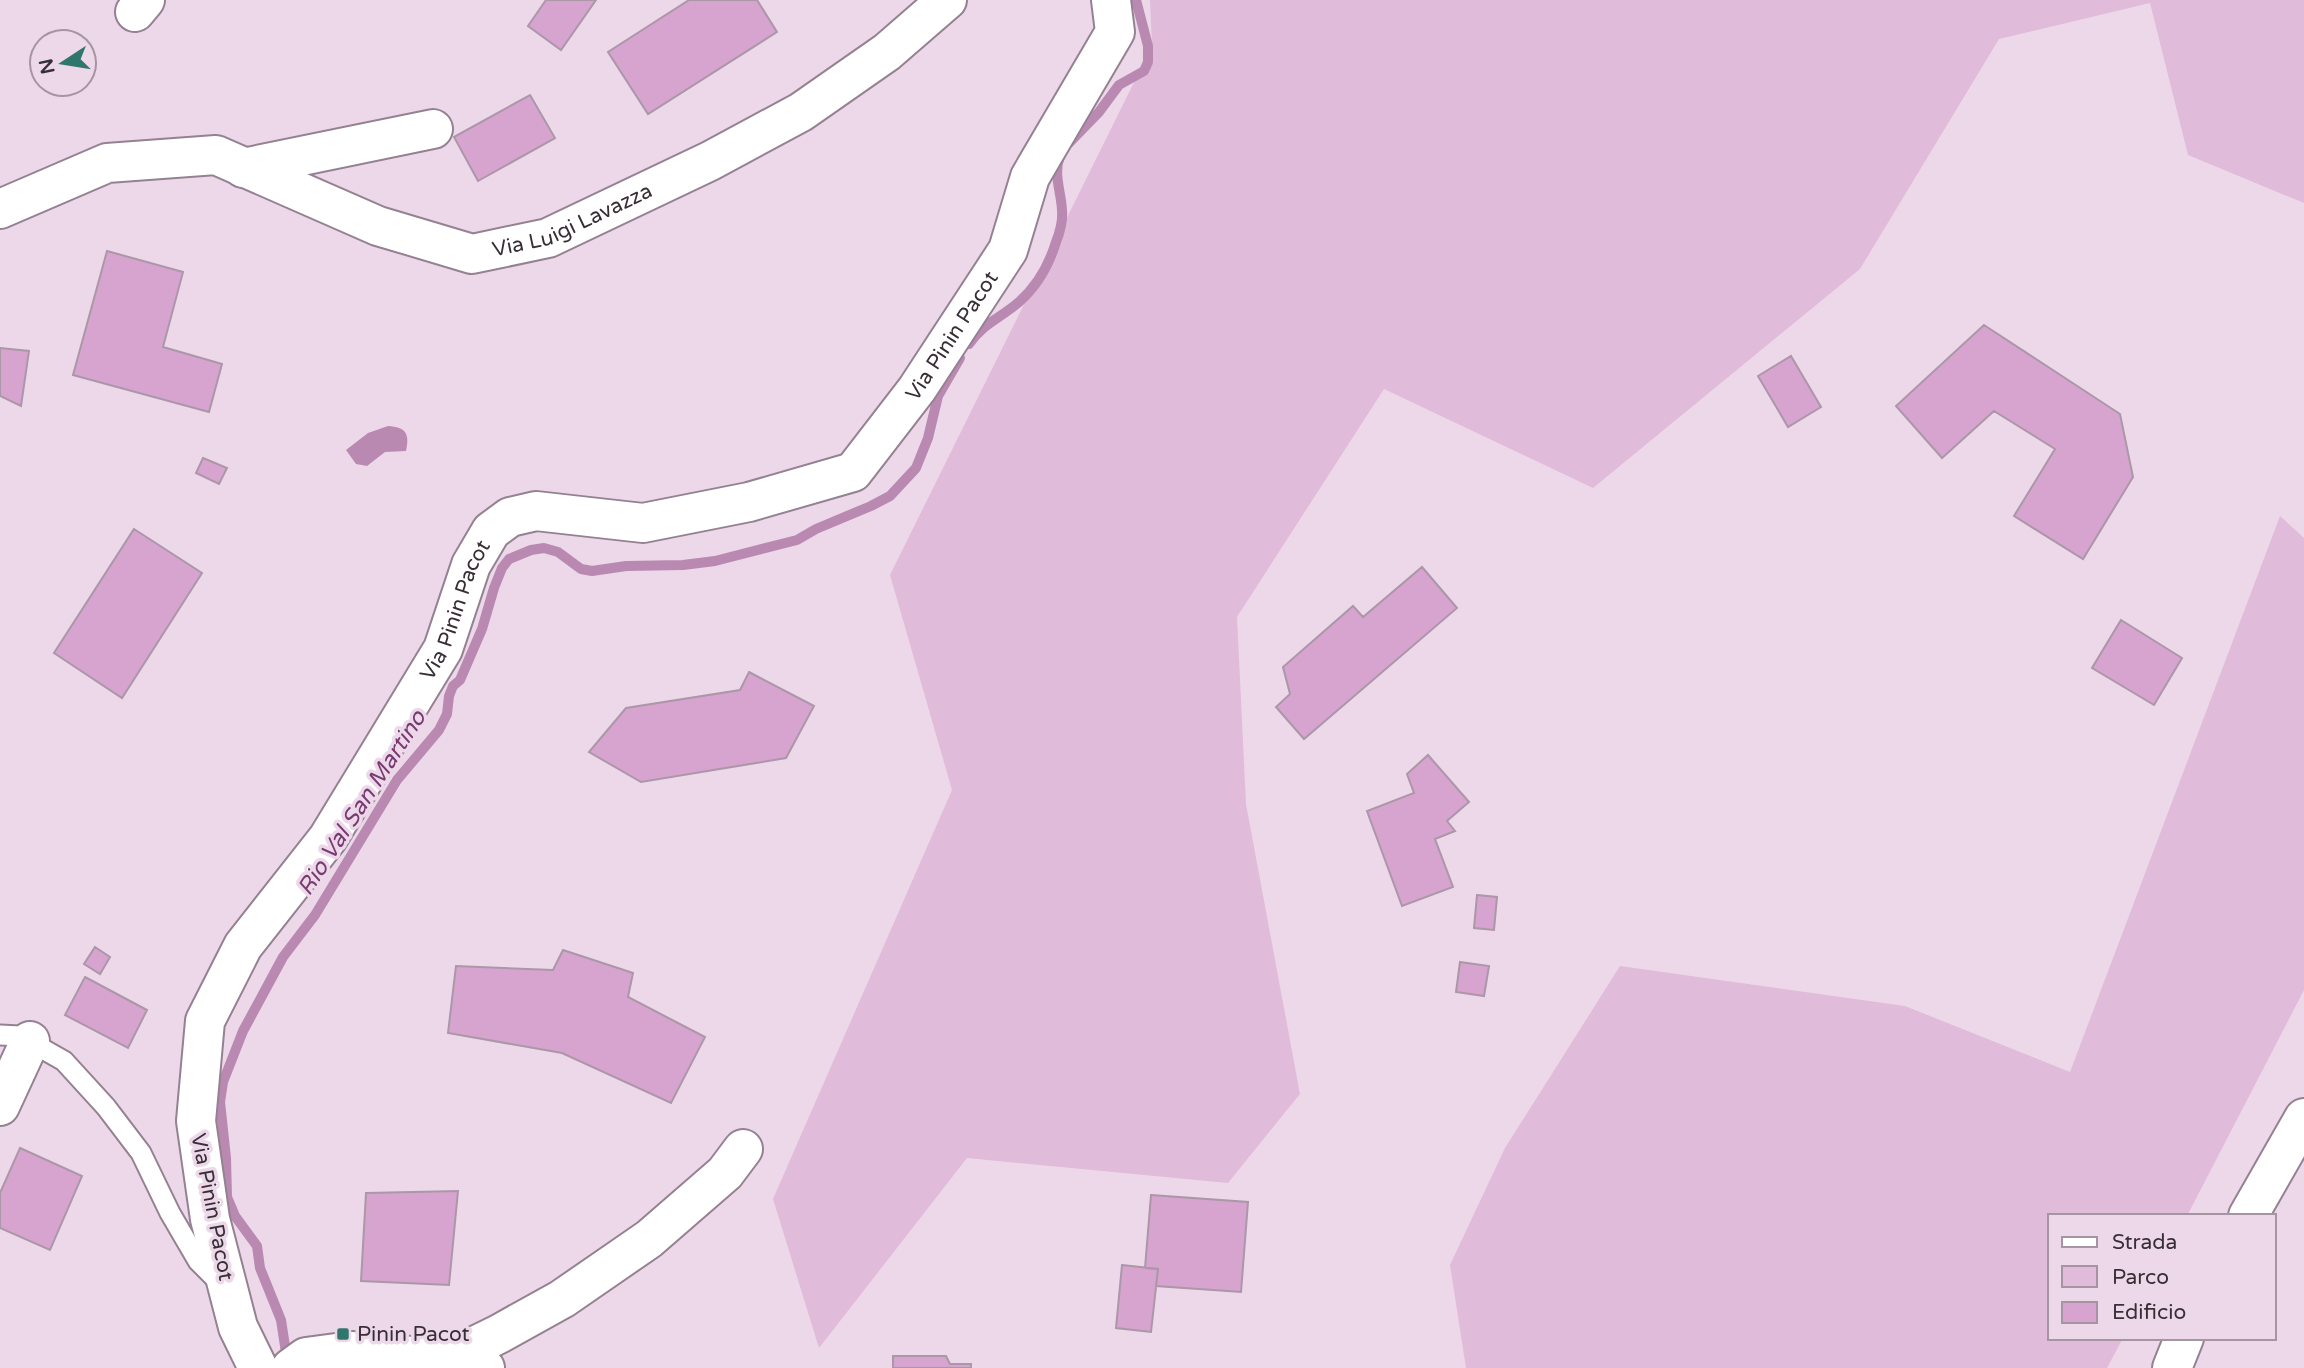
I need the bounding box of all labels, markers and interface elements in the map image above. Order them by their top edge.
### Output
north arrow [28,28,98,98]
text: N [35,57,60,76]
street label: Via Luigi Lavazza [490,178,656,262]
street label: Via Pinin Pacot [900,266,1003,405]
street label: Via Pinin Pacot [415,535,495,685]
water label: Rio Val San Martino [292,704,433,901]
street label: Via Pinin Pacot [185,1131,239,1283]
legend [2048,1214,2276,1340]
text: Strada [2112,1230,2177,1255]
text: Parco [2112,1265,2169,1290]
text: Edificio [2112,1300,2186,1325]
place label: Pinin Pacot [357,1322,470,1347]
marker: Pinin Pacot [335,1326,351,1342]

